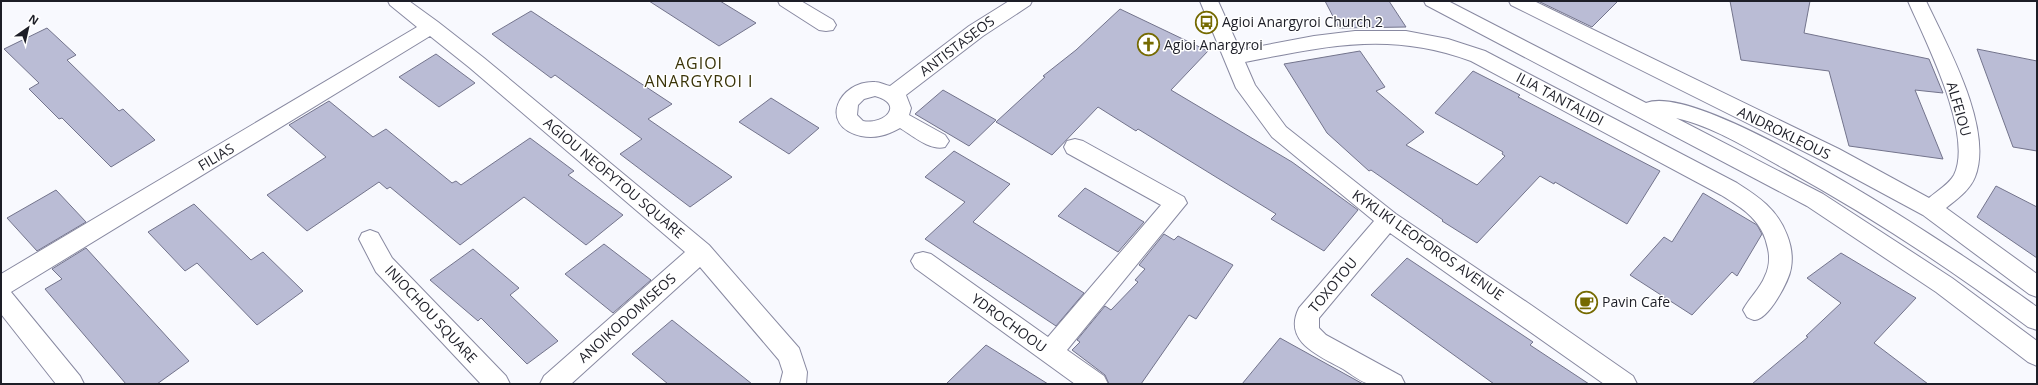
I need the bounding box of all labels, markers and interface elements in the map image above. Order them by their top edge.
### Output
north arrow [8,8,48,48]
bus stop icon: Agioi Anargyroi Church 2 [1193,9,1219,35]
text: N [26,11,42,28]
street label: ANTISTASEOS [915,11,998,80]
place label: Agioi Anargyroi Church 2 [1222,12,1383,31]
church icon: Agioi Anargyroi [1135,32,1161,58]
place label: Agioi Anargyroi [1164,35,1263,54]
district label: AGIOI ANARGYROI I [644,52,754,92]
street label: ILIA TANTALIDI [1513,68,1607,130]
street label: ALFEIOU [1943,79,1976,138]
street label: ANDROKLEOUS [1734,102,1834,163]
street label: AGIOU NEOFYTOU SQUARE [540,113,689,242]
street label: FILIAS [194,138,237,175]
street label: KYKLIKI LEOFOROS AVENUE [1349,185,1508,304]
street label: TOXOTOU [1304,253,1361,316]
street label: INIOCHOU SQUARE [381,261,482,367]
street label: ANOIKODOMISEOS [574,269,680,367]
street label: YDROCHOOU [968,289,1051,356]
cafe icon: Pavin Cafe [1573,289,1599,315]
place label: Pavin Cafe [1602,292,1670,311]

